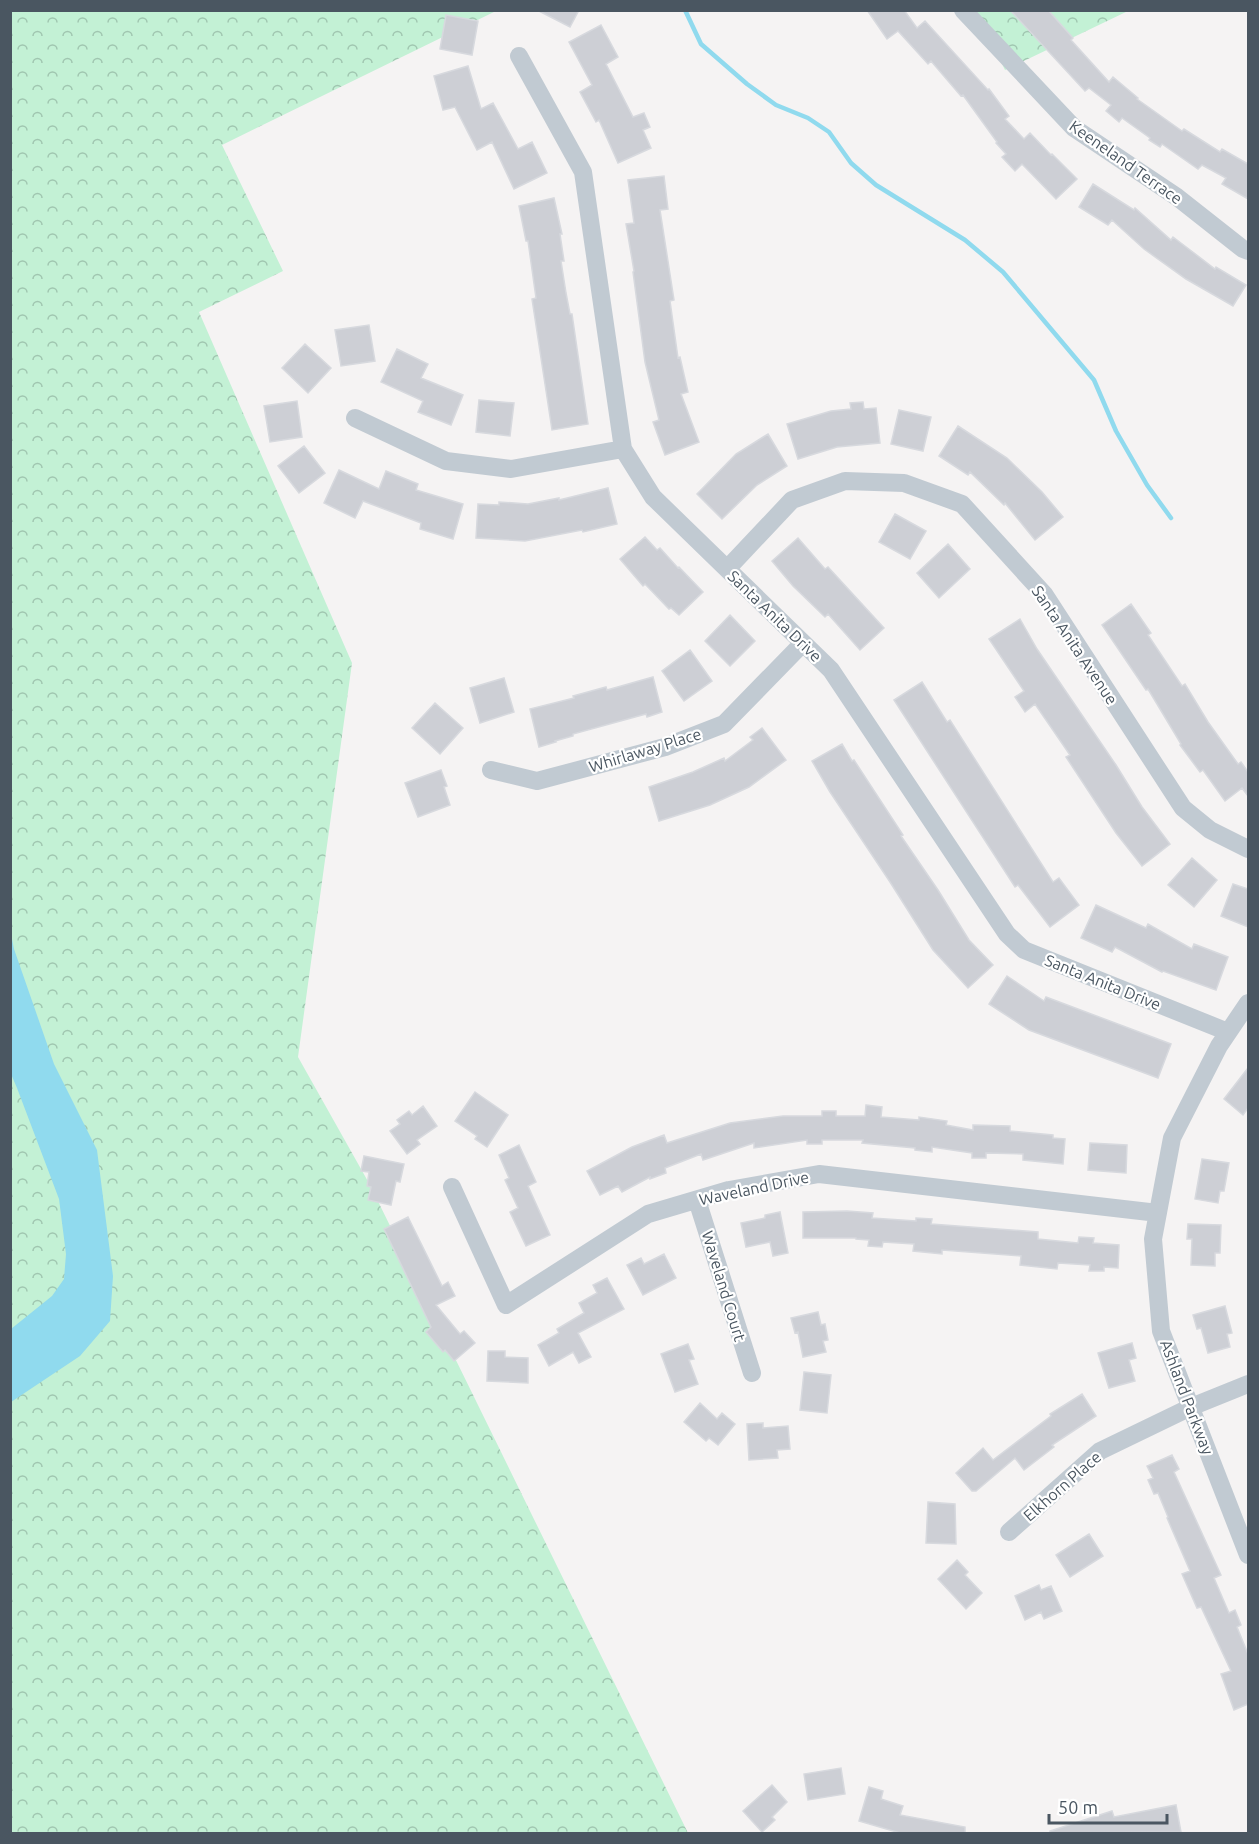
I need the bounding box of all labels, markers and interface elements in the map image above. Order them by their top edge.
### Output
street label: Keeneland Terrace [1066,116,1186,208]
street label: Santa Anita Drive [724,567,826,665]
street label: Santa Anita Avenue [1029,582,1121,708]
street label: Whirlaway Place [587,724,703,776]
street label: Santa Anita Drive [1042,951,1164,1013]
street label: Waveland Drive [697,1168,811,1208]
street label: Waveland Court [699,1229,750,1344]
street label: Ashland Parkway [1157,1337,1217,1457]
street label: Elkhorn Place [1020,1447,1104,1525]
scale bar [1049,1787,1168,1825]
text: 50 m [1058,1797,1098,1817]

